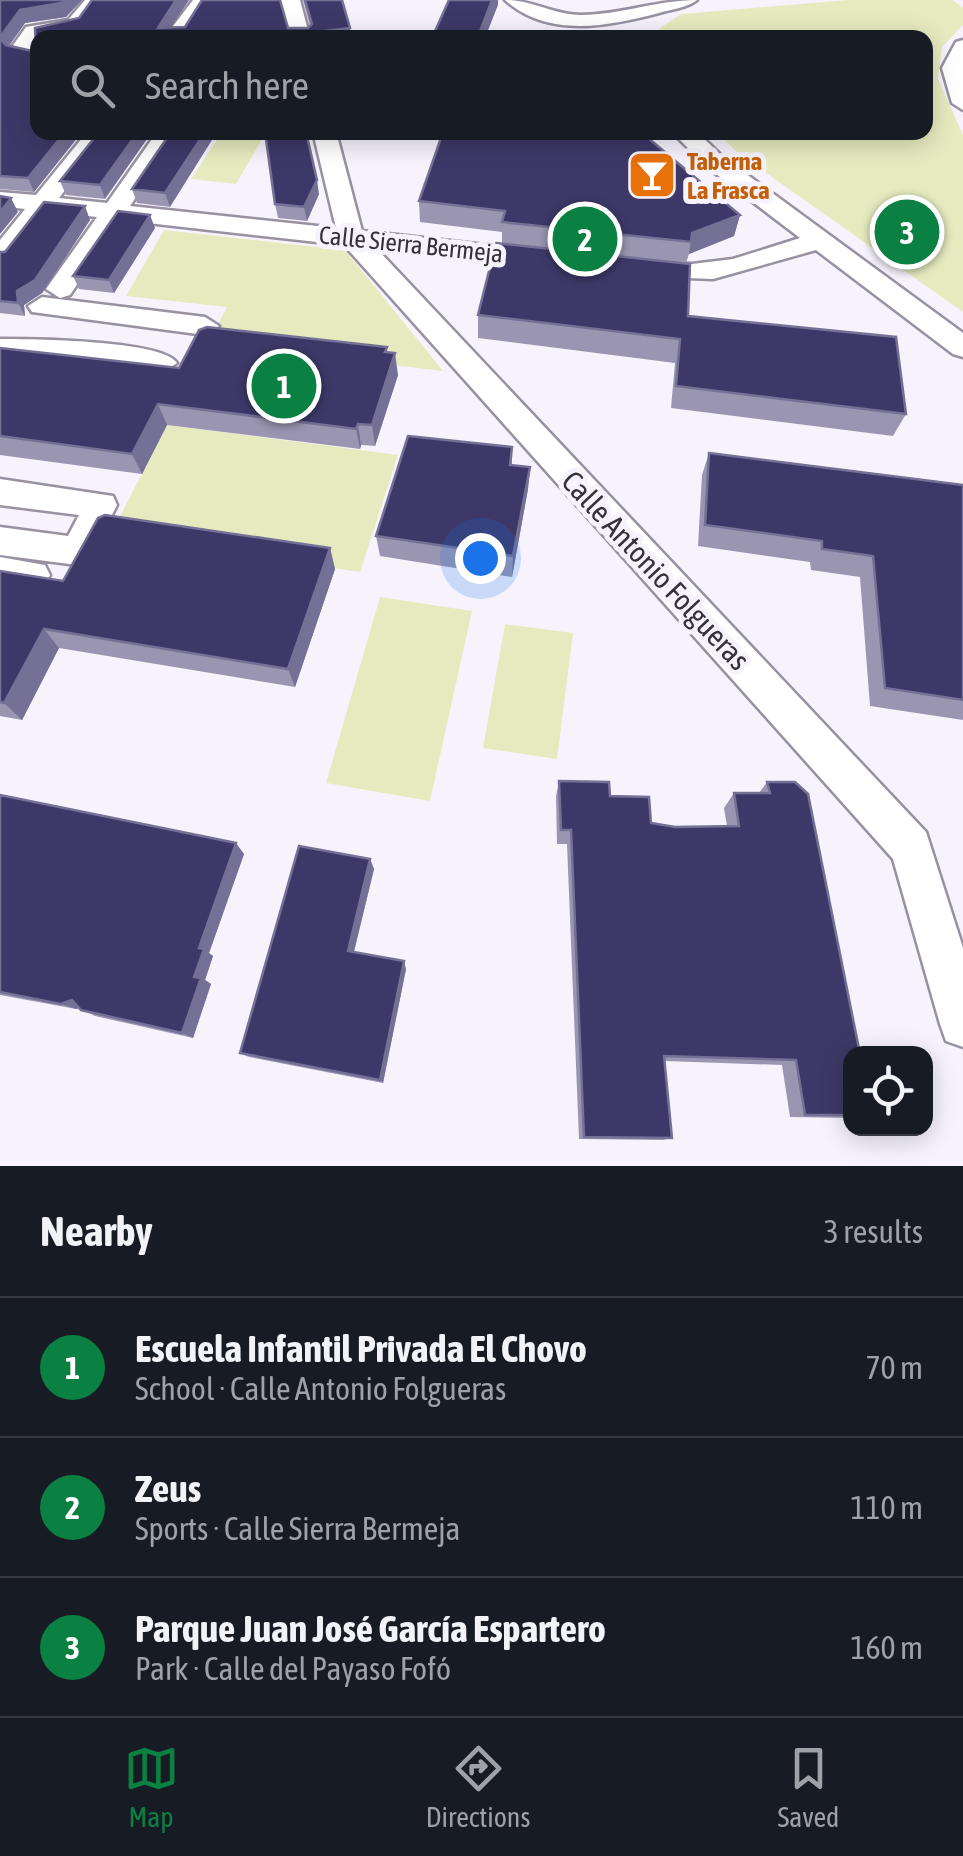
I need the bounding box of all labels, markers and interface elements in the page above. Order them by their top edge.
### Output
search box [30,30,933,140]
icon: search [65,58,120,113]
text: Search here [145,64,309,107]
place label: Taberna La Frasca [687,147,770,204]
bar icon: Taberna La Frasca [626,149,678,201]
pin: 3 [874,194,940,270]
pin: 2 [552,202,618,276]
street label: Calle Sierra Bermeja [318,220,504,268]
pin: 1 [252,348,316,424]
street label: Calle Antonio Folgueras [555,464,757,676]
your location [455,533,506,584]
map controls [843,1046,933,1136]
button: locate [843,1046,933,1136]
text: Nearby [40,1207,153,1255]
text: 3 results [824,1213,923,1250]
text: Escuela Infantil Privada El Chovo [135,1327,587,1370]
text: 1 [65,1349,80,1386]
text: 70 m [865,1349,923,1386]
text: School · Calle Antonio Folgueras [135,1370,506,1407]
text: Zeus [135,1467,201,1510]
text: 2 [65,1489,80,1526]
text: 110 m [850,1489,923,1526]
text: Sports · Calle Sierra Bermeja [135,1510,461,1547]
text: Parque Juan José García Espartero [135,1607,606,1650]
text: 3 [65,1629,80,1666]
text: 160 m [850,1629,923,1666]
text: Park · Calle del Payaso Fofó [135,1650,451,1687]
tab: Map [124,1741,179,1833]
tab: Directions [426,1741,530,1833]
tab: Saved [778,1741,839,1833]

